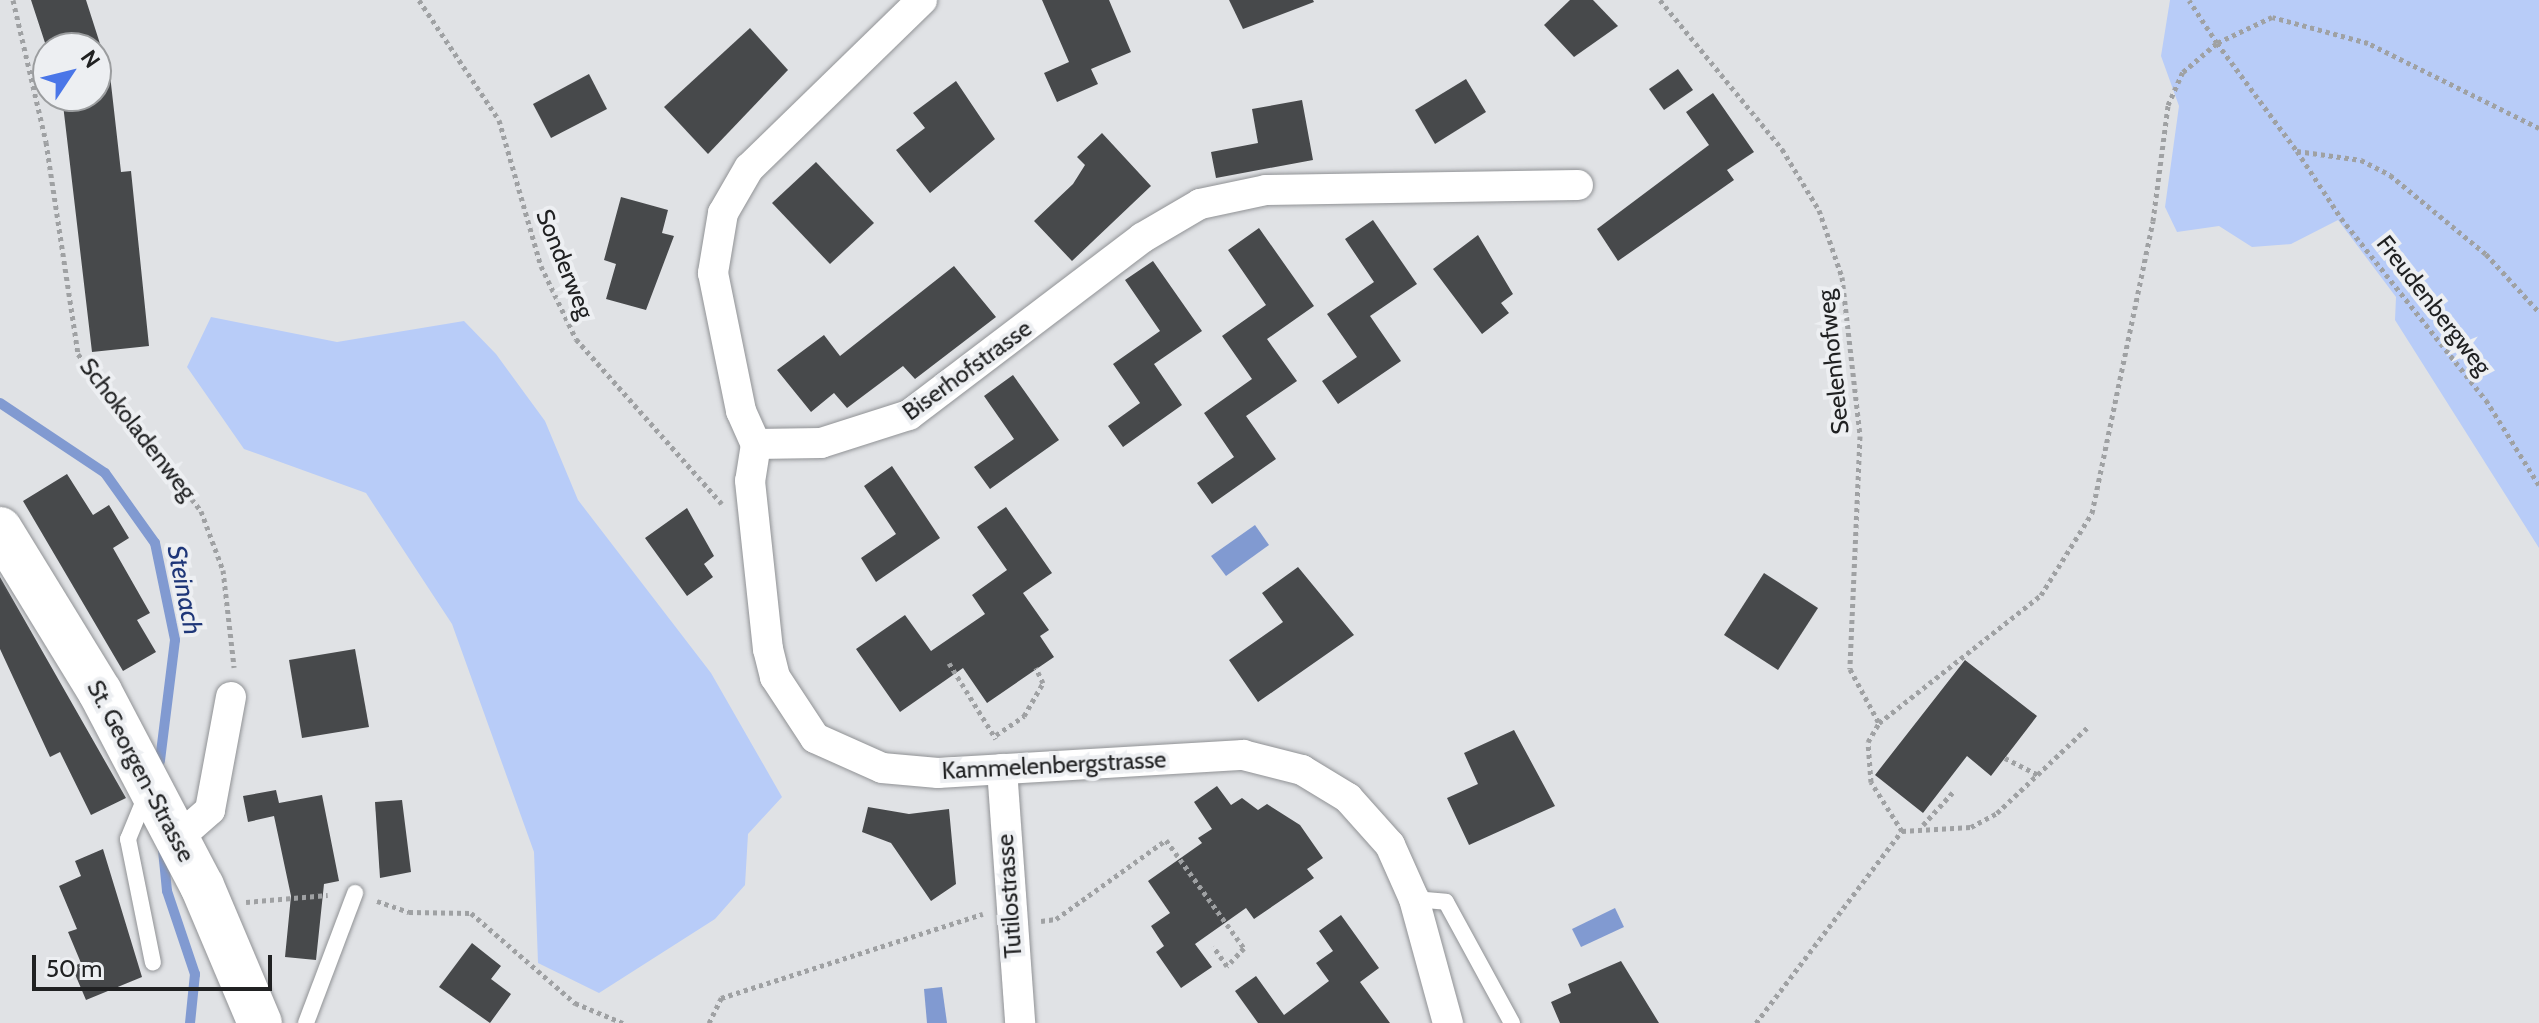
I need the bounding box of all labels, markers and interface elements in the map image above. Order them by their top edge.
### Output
north arrow [32,32,112,112]
text: N [75,45,106,73]
street label: Sonderweg [530,205,600,323]
street label: Freudenbergweg [2371,229,2497,381]
street label: Seelenhofweg [1811,288,1855,436]
street label: Biserhofstrasse [897,314,1037,426]
street label: Schokoladenweg [74,352,202,506]
water label: Steinach [160,543,208,637]
street label: St. Georgen-Strasse [81,675,201,867]
street label: Kammelenbergstrasse [941,745,1167,785]
street label: Tutilostrasse [990,833,1028,959]
scale bar [36,939,276,989]
text: 50 m [46,954,102,983]

